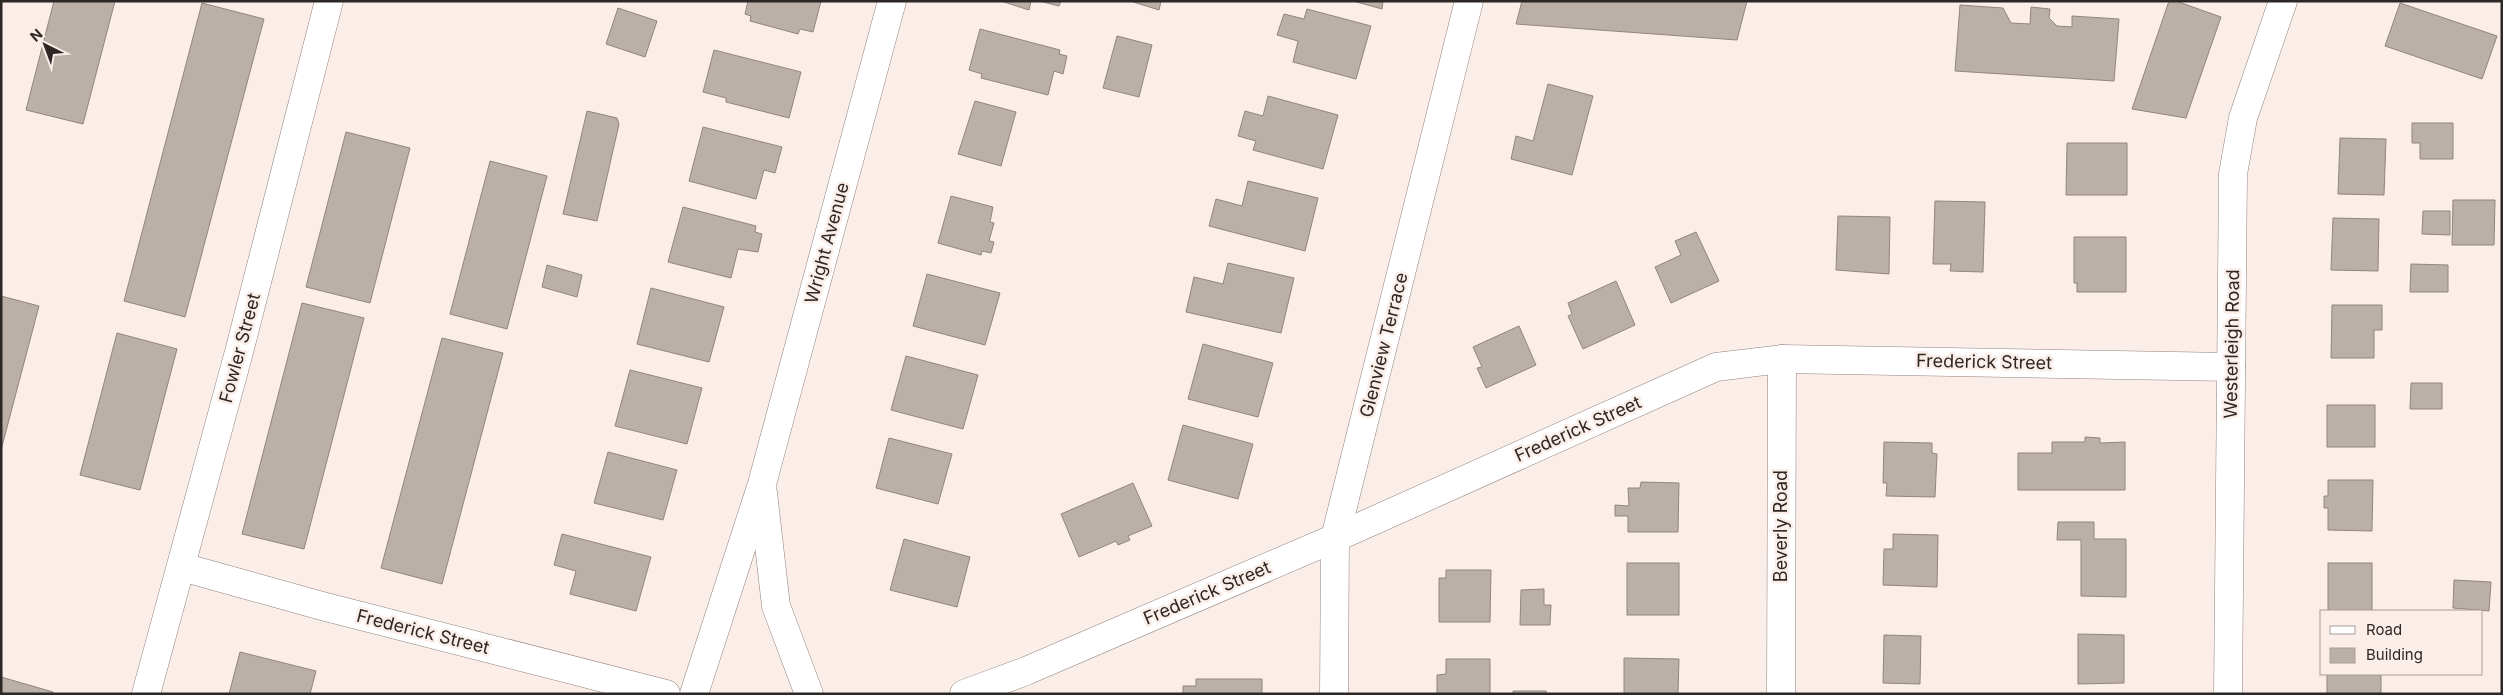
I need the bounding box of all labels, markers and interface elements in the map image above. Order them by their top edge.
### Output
north arrow [20,20,70,70]
text: N [26,25,46,45]
street label: Wright Avenue [800,180,853,306]
street label: Westerleigh Road [2220,269,2243,419]
street label: Glenview Terrace [1355,270,1412,419]
street label: Fowler Street [215,291,264,405]
street label: Frederick Street [1916,350,2052,373]
street label: Frederick Street [1511,391,1644,466]
street label: Beverly Road [1770,470,1791,582]
street label: Frederick Street [1140,556,1274,629]
street label: Frederick Street [355,605,492,658]
legend [2320,610,2483,675]
text: Road [2366,620,2402,639]
text: Building [2366,645,2423,664]

